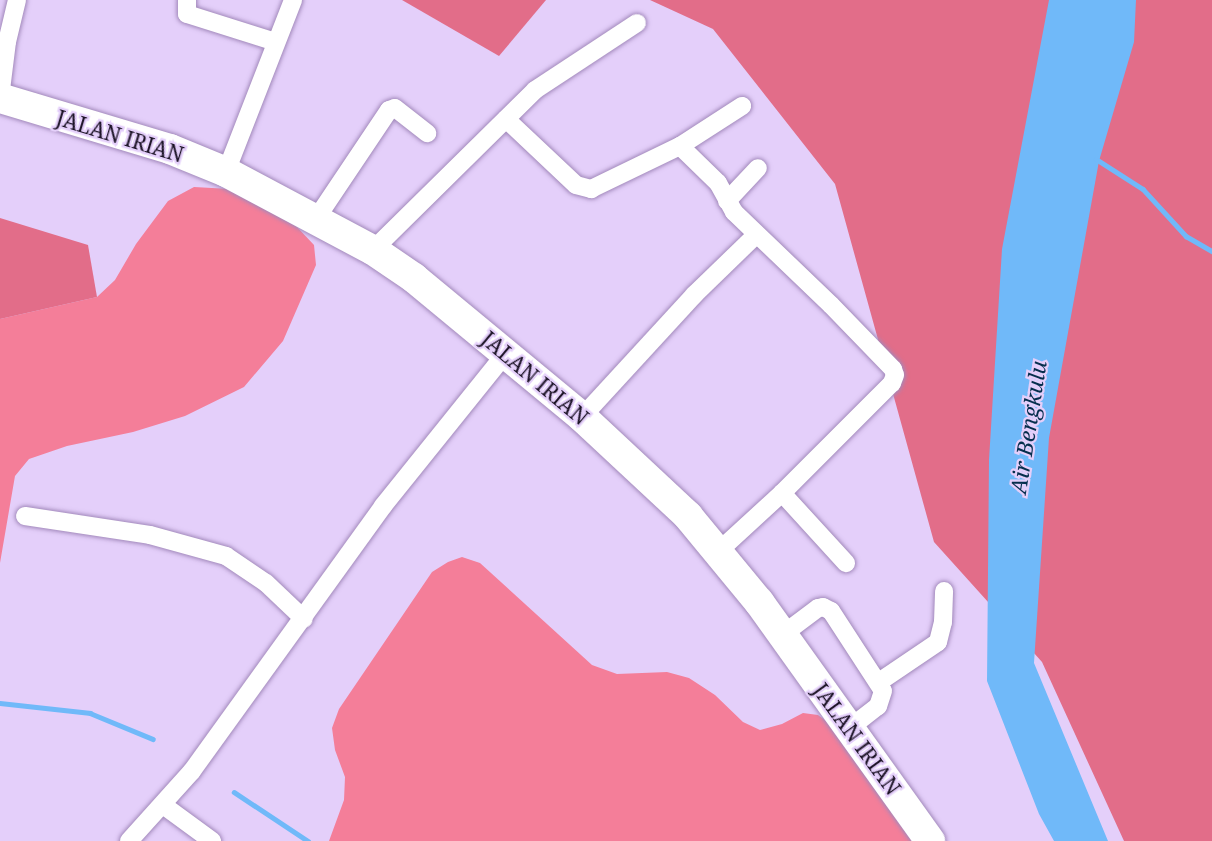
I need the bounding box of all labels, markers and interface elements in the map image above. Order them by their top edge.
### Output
street label: JALAN IRIAN [53,105,187,167]
street label: JALAN IRIAN [476,326,594,430]
water label: Air Bengkulu [1004,359,1052,495]
street label: JALAN IRIAN [808,678,906,800]

